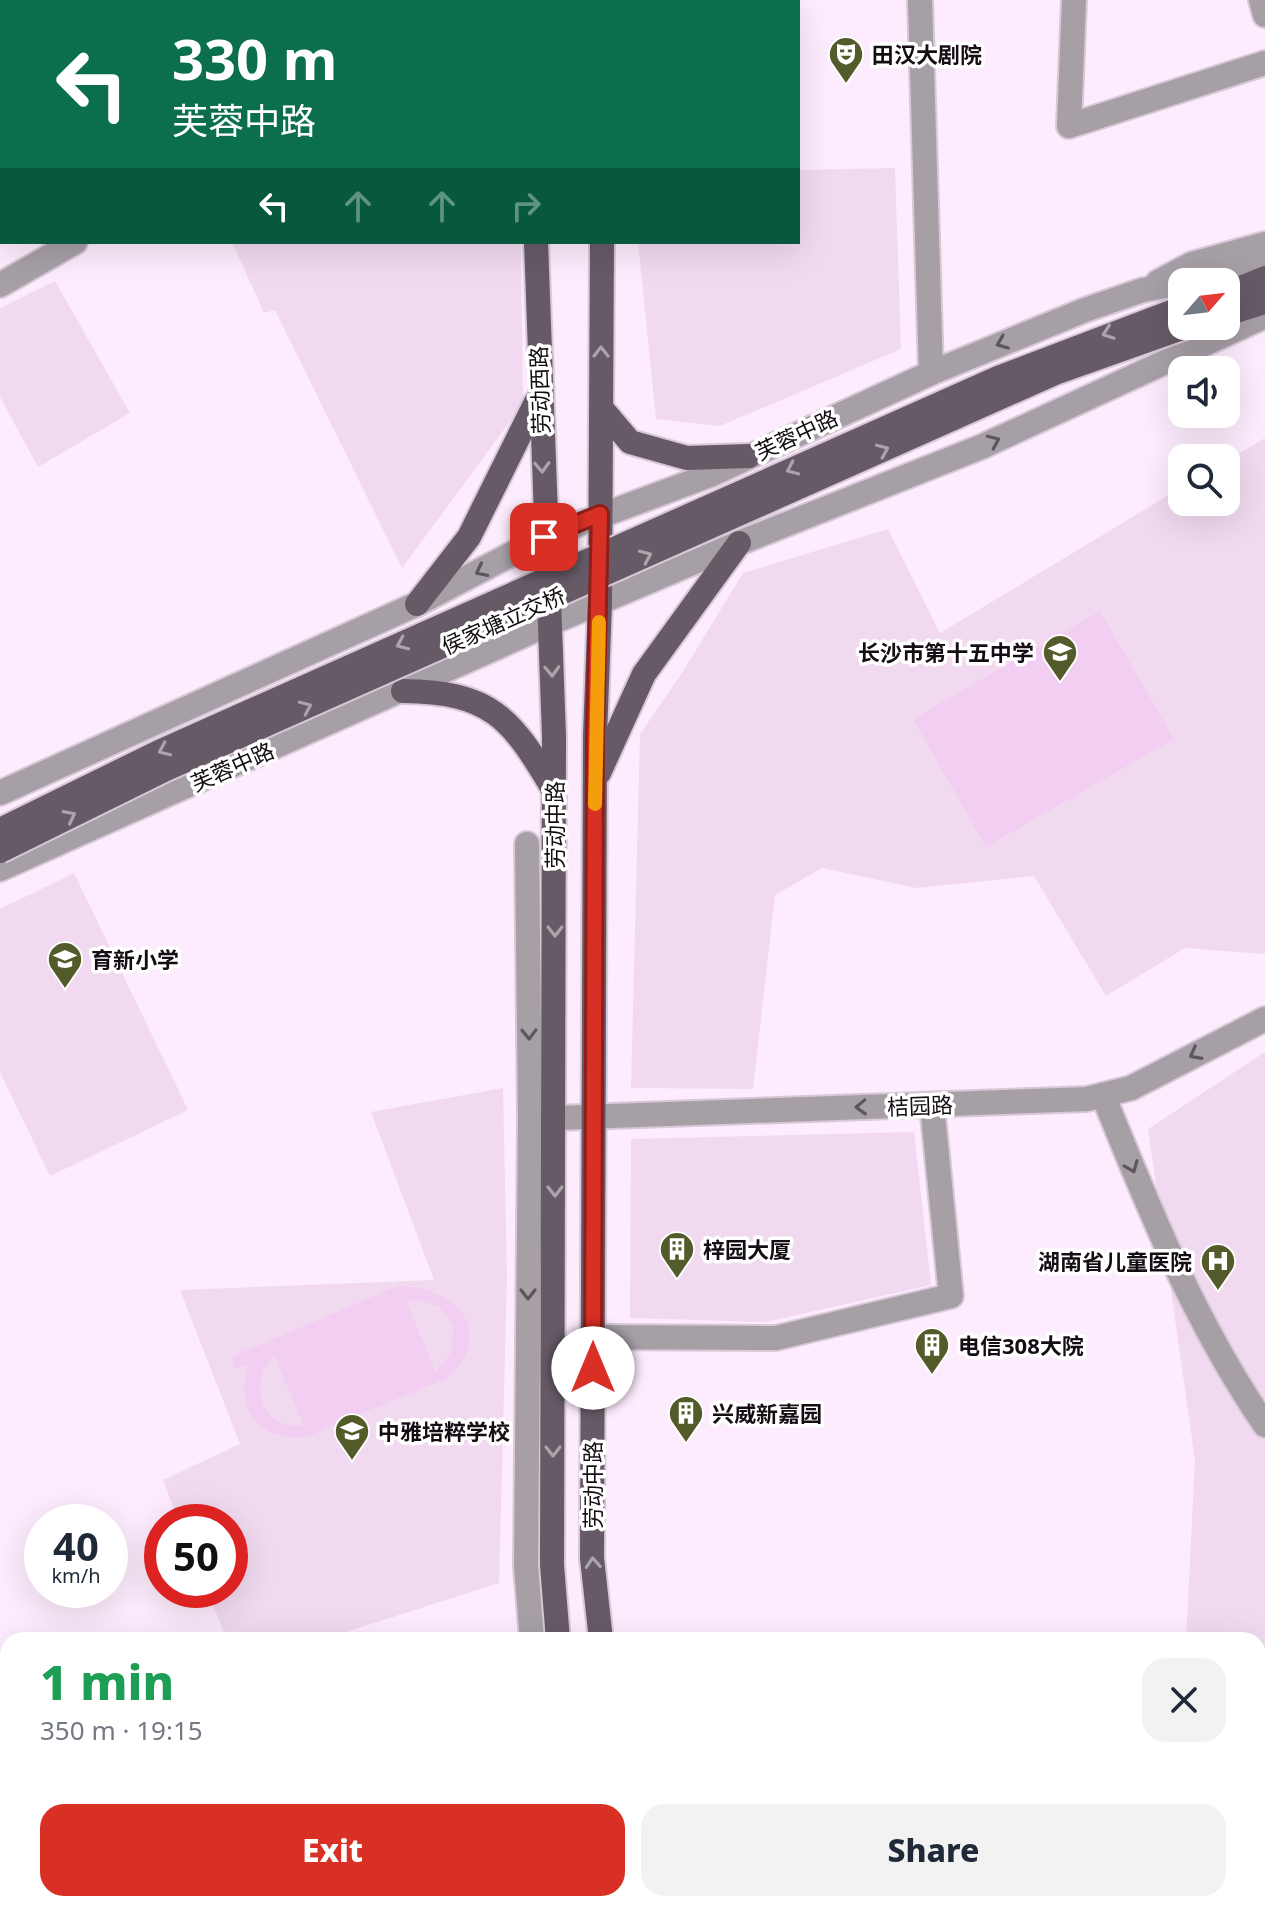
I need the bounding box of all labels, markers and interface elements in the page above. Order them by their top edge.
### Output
text: 330 m [172,20,337,96]
icon: left [40,32,144,136]
theatre icon: 田汉大剧院 [827,35,865,85]
place label: 田汉大剧院 [872,39,982,69]
text: 芙蓉中路 [172,96,316,145]
icon: left [252,184,296,228]
icon: ahead [336,184,380,228]
icon: ahead [420,184,464,228]
icon: right [504,184,548,228]
north arrow [1168,268,1240,340]
map controls [1168,268,1240,516]
one-way arrow [1102,323,1116,340]
one-way arrow [996,333,1010,349]
street label: 劳动西路 [522,345,556,435]
one-way arrow [592,345,610,358]
button: sound [1168,356,1240,428]
street label: 芙蓉中路 [750,402,842,466]
one-way arrow [986,435,1000,451]
one-way arrow [875,444,889,460]
button: search [1168,444,1240,516]
one-way arrow [786,459,800,475]
one-way arrow [533,461,550,474]
pin [510,503,578,571]
icon: arrive [522,515,566,559]
one-way arrow [637,550,652,566]
one-way arrow [474,561,489,576]
street label: 侯家塘立交桥 [437,579,569,661]
school or university icon: 长沙市第十五中学 [1041,633,1079,683]
one-way arrow [395,634,410,650]
place label: 长沙市第十五中学 [858,637,1034,667]
one-way arrow [543,665,561,678]
one-way arrow [297,701,312,717]
street label: 芙蓉中路 [186,734,278,798]
one-way arrow [158,740,172,756]
street label: 劳动中路 [539,781,569,869]
one-way arrow [61,810,76,825]
one-way arrow [546,925,564,938]
school or university icon: 育新小学 [46,940,84,990]
place label: 育新小学 [91,944,179,974]
one-way arrow [520,1028,538,1041]
one-way arrow [1189,1044,1204,1059]
street label: 桔园路 [886,1089,954,1121]
one-way arrow [854,1099,867,1116]
one-way arrow [1123,1159,1139,1173]
one-way arrow [546,1185,564,1198]
building icon: 梓园大厦 [658,1230,696,1280]
place label: 梓园大厦 [703,1234,791,1264]
hospital icon: 湖南省儿童医院 [1199,1242,1237,1292]
place label: 湖南省儿童医院 [1038,1246,1192,1276]
one-way arrow [519,1288,537,1301]
position arrow [551,1326,635,1410]
building icon: 电信308大院 [913,1326,951,1376]
place label: 电信308大院 [958,1330,1084,1360]
building icon: 兴威新嘉园 [667,1394,705,1444]
place label: 兴威新嘉园 [712,1398,822,1428]
school or university icon: 中雅培粹学校 [333,1412,371,1462]
place label: 中雅培粹学校 [378,1416,510,1446]
street label: 劳动中路 [577,1441,607,1529]
one-way arrow [544,1445,562,1458]
speed limit sign: 50 [144,1504,248,1608]
text: 40 [53,1518,99,1573]
one-way arrow [585,1556,602,1569]
text: km/h [51,1562,101,1589]
text: 1 min [40,1649,174,1714]
button: close [1142,1658,1226,1742]
text: 350 m · 19:15 [40,1712,203,1748]
button: Exit [40,1804,625,1896]
button: Share [641,1804,1226,1896]

